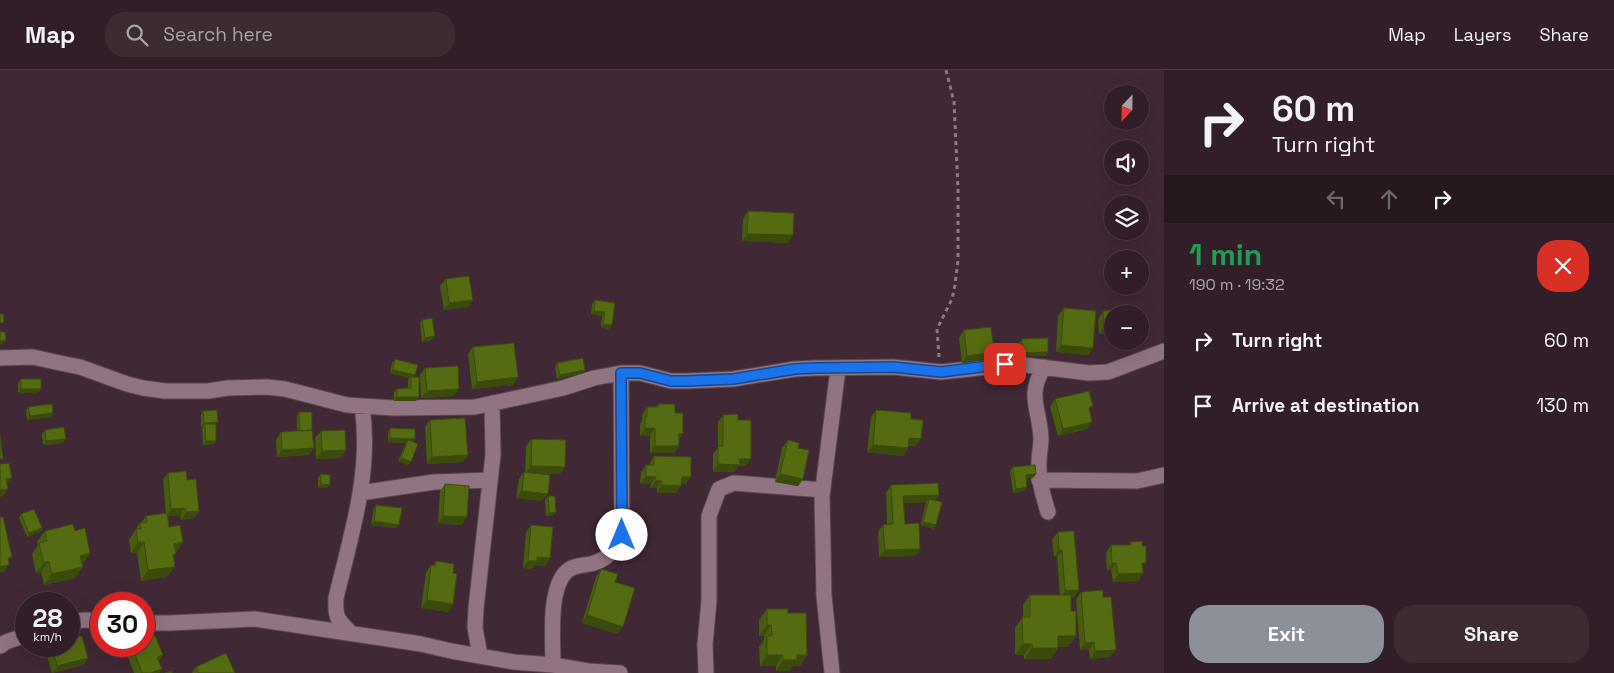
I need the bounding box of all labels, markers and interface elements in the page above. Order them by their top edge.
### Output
search box [105,12,455,57]
text: Map [25,19,75,50]
icon: search [123,21,151,49]
text: Search here [163,22,273,47]
text: Map [1388,23,1426,46]
text: Layers [1454,23,1511,46]
text: Share [1539,23,1589,46]
north arrow [1104,85,1149,130]
map controls [1104,85,1149,350]
text: 60 m [1272,87,1355,131]
icon: right [1189,90,1254,155]
text: Turn right [1272,130,1375,158]
button: sound [1104,140,1149,185]
icon: left [1322,185,1350,213]
icon: ahead [1375,185,1403,213]
icon: right [1428,185,1456,213]
button: layers [1104,195,1149,240]
text: 1 min [1189,235,1262,274]
button: close [1537,240,1589,292]
button: + [1104,250,1149,295]
text: 190 m · 19:32 [1189,274,1285,295]
button: − [1104,305,1149,350]
icon: right [1189,327,1217,355]
text: Turn right [1232,328,1322,353]
text: 60 m [1544,328,1589,353]
pin [984,343,1026,385]
icon: arrive [991,350,1019,378]
icon: arrive [1189,392,1217,420]
text: Arrive at destination [1232,393,1420,418]
text: 130 m [1536,393,1589,418]
position arrow [595,508,647,560]
speed limit sign: 30 [90,592,155,657]
text: 28 [33,602,62,634]
button: Exit [1189,605,1384,663]
button: Share [1394,605,1589,663]
text: km/h [33,629,62,645]

